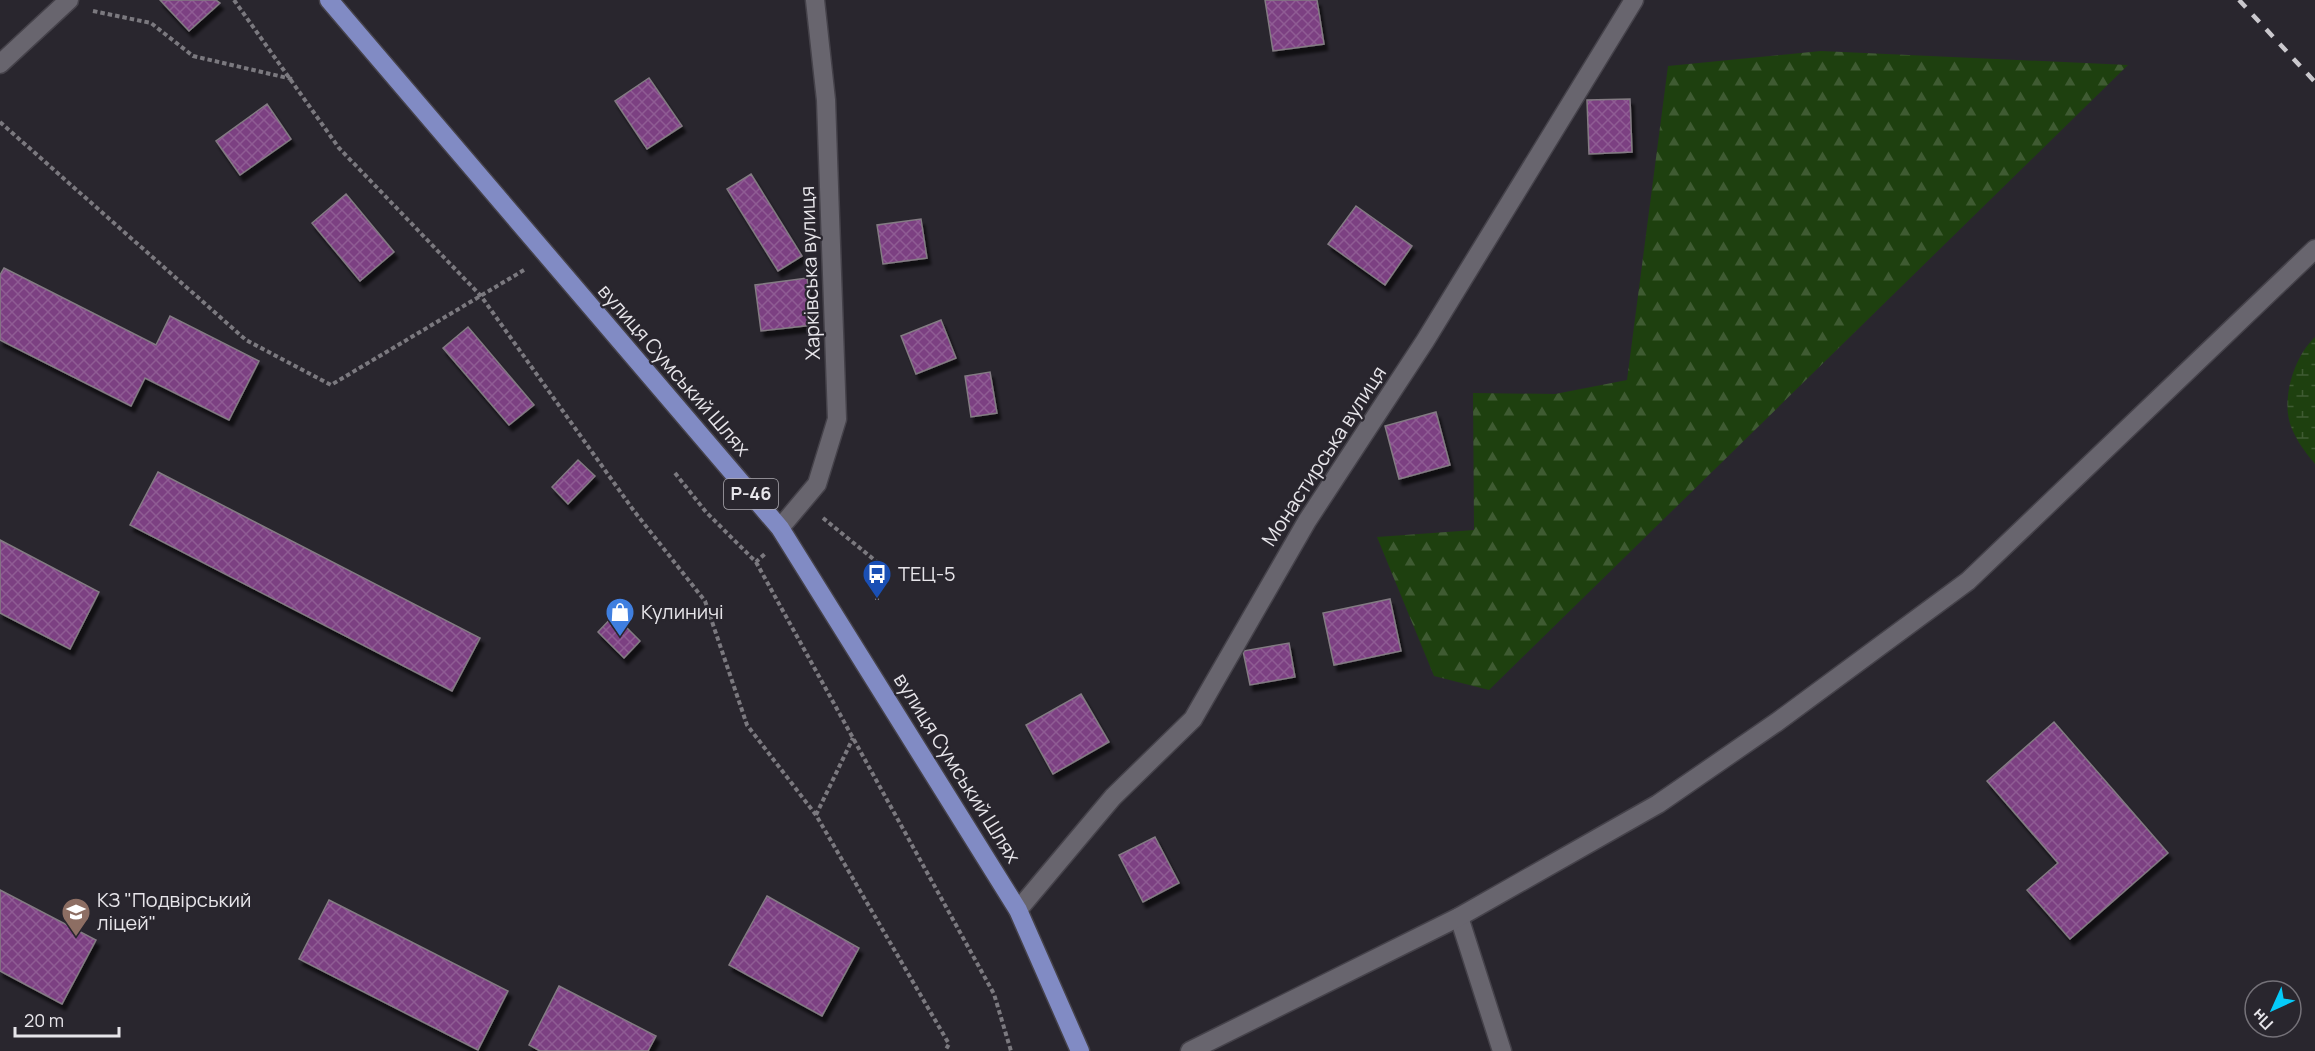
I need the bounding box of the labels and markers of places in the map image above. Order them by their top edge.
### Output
bus stop icon: ТЕЦ-5 [861,558,893,600]
place label: ТЕЦ-5 [898,560,956,587]
shop icon: Кулиничі [604,596,636,638]
place label: Кулиничі [641,598,724,625]
place label: КЗ "Подвірський ліцей" [97,886,251,936]
school or university icon: КЗ "Подвірський ліцей" [60,896,92,938]

